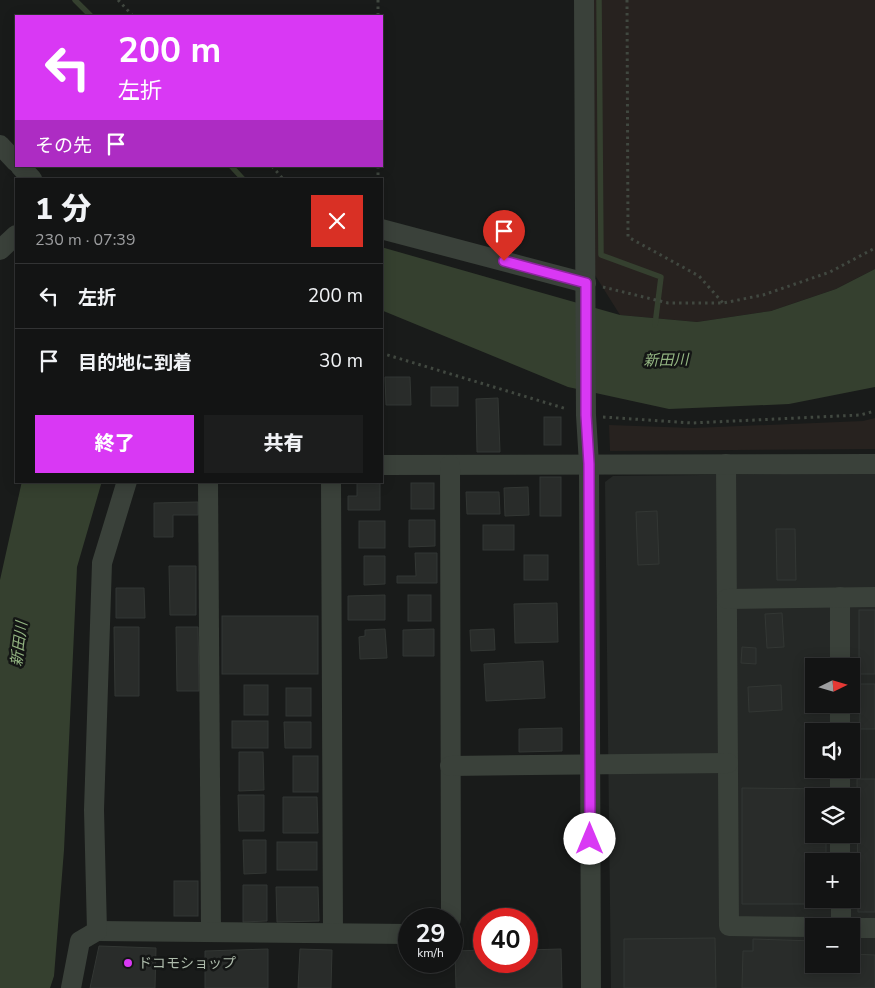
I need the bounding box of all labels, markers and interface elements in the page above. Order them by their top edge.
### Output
text: 200 m [118,27,221,74]
icon: left [35,35,100,100]
text: 左折 [118,76,162,106]
icon: arrive [102,130,130,158]
text: その先 [35,133,92,159]
text: 1 分 [35,189,91,230]
button: close [311,195,363,247]
pin [483,210,525,261]
icon: arrive [490,217,518,245]
text: 230 m · 07:39 [35,229,136,251]
icon: left [35,282,63,310]
text: 200 m [308,283,363,309]
text: 左折 [78,285,116,311]
icon: arrive [35,347,63,375]
text: 30 m [319,348,363,374]
text: 目的地に到着 [78,350,192,376]
water label: 新田川 [643,350,691,370]
button: 終了 [35,415,194,473]
button: 共有 [204,415,363,473]
water label: 新田川 [6,618,32,668]
north arrow [805,658,860,712]
map controls [805,658,860,973]
button: sound [805,723,860,778]
button: layers [805,788,860,843]
position arrow [563,812,615,864]
button: + [805,853,860,908]
speed limit sign: 40 [473,908,538,973]
text: 29 [415,917,446,951]
button: − [805,918,860,973]
text: km/h [417,945,444,961]
place label: ドコモショップ [138,954,236,973]
marker: ドコモショップ [122,957,134,969]

